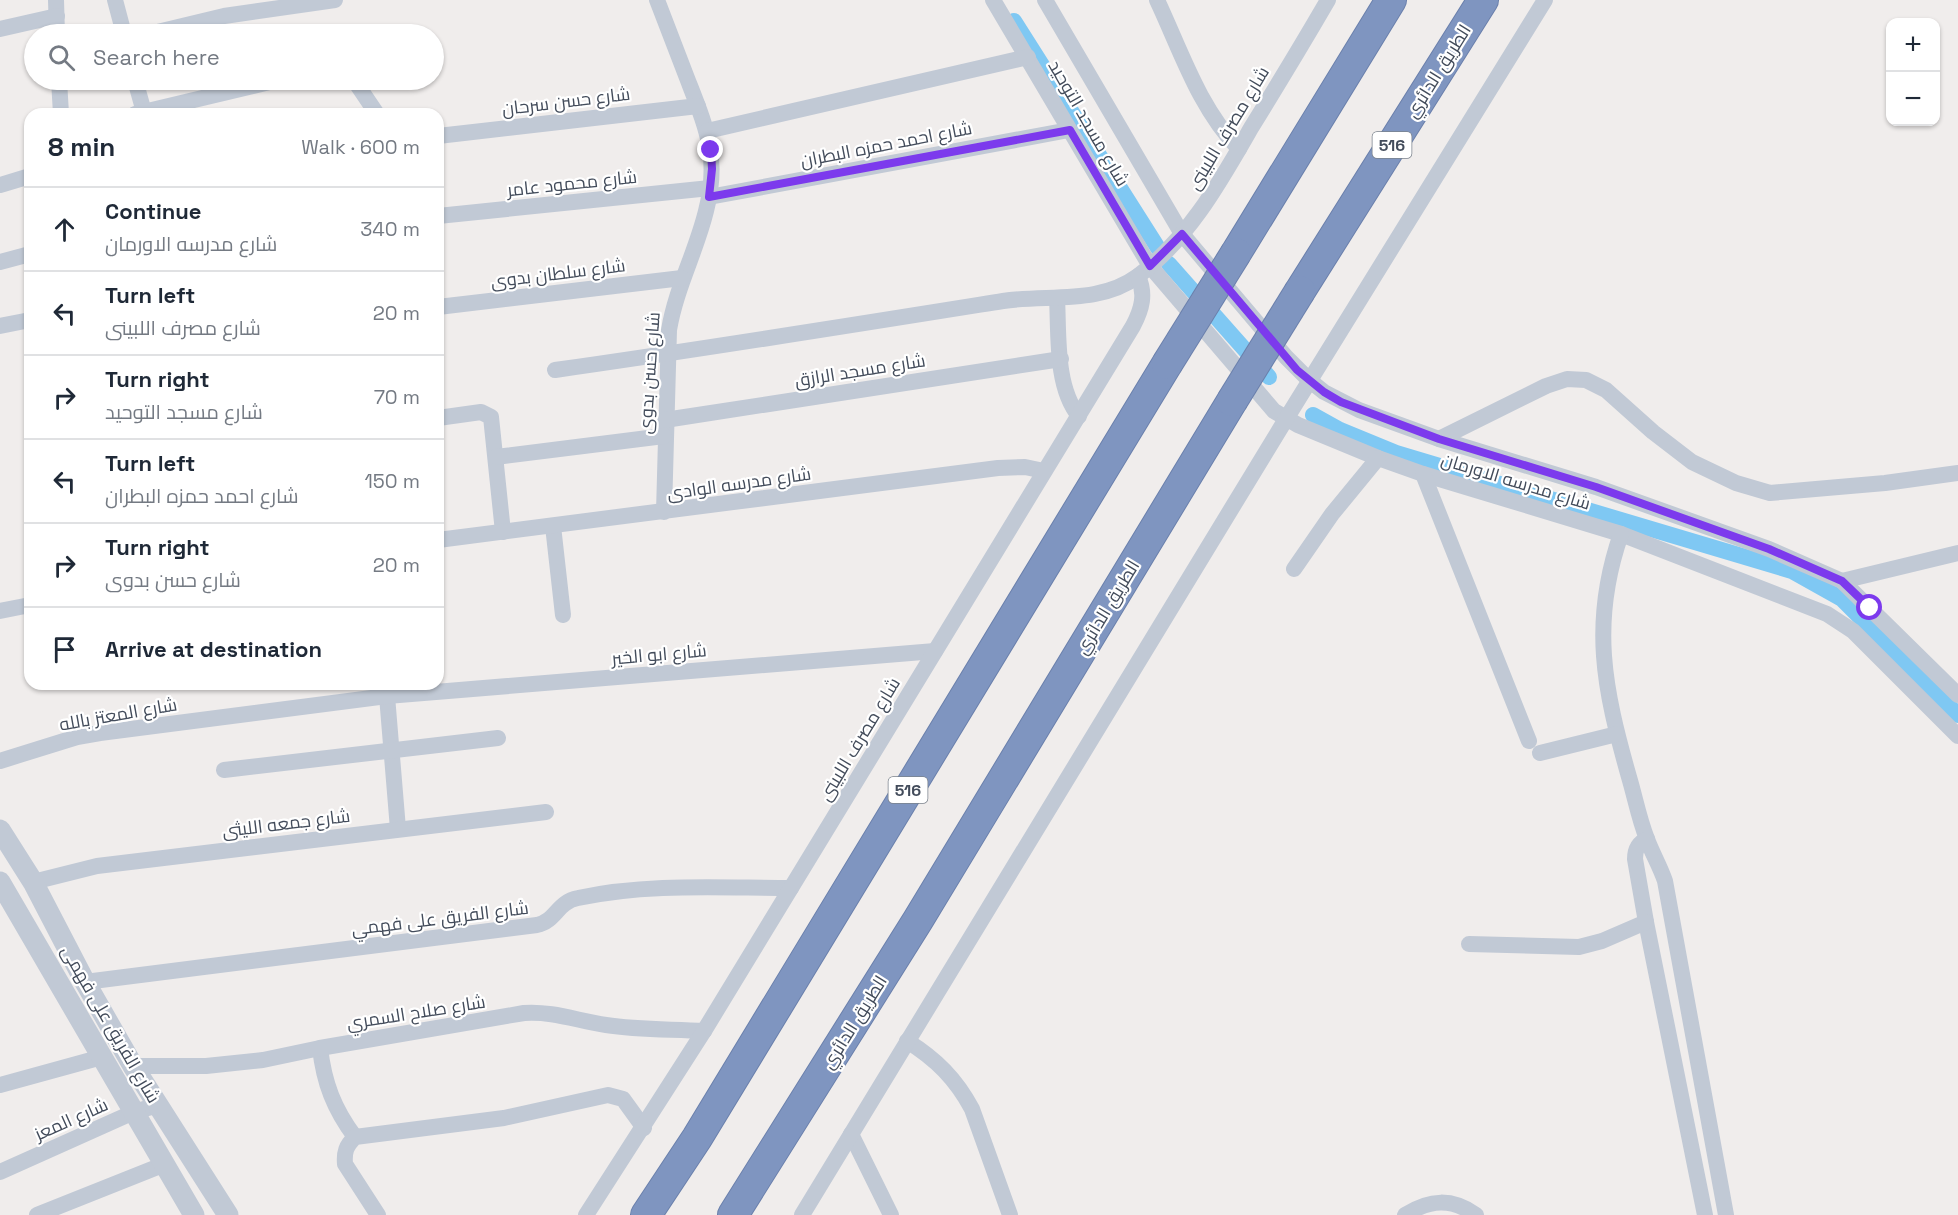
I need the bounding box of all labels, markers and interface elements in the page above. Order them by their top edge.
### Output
map controls [1886,18,1940,126]
button: + [1886,18,1940,72]
street label: الطريق الدائري [1400,20,1478,124]
search box [24,24,444,90]
icon: search [45,41,78,74]
text: Search here [93,43,220,71]
street label: شارع مسجد التوحيد [1043,56,1134,191]
street label: شارع مصرف اللبينى [1182,62,1275,195]
button: − [1886,72,1940,126]
street label: شارع حسن سرحان [501,82,632,121]
street label: شارع احمد حمزه البطران [798,116,974,173]
text: 8 min [48,130,115,164]
road number: 516 [1372,132,1412,158]
text: Walk · 600 m [301,134,420,160]
route end [697,136,723,162]
street label: شارع محمود عامر [505,165,638,202]
text: Continue [105,197,201,225]
icon: ahead [48,213,81,246]
text: 340 m [360,216,420,242]
text: شارع مدرسه الاورمان [105,231,277,257]
street label: شارع سلطان بدوى [489,253,627,294]
text: Turn left [105,281,195,309]
icon: left [48,297,81,330]
text: 20 m [373,300,420,326]
street label: شارع حسن بدوى [633,311,666,435]
text: شارع مصرف اللبينى [105,315,261,341]
street label: شارع مسجد الرازق [793,348,927,393]
text: Turn right [105,365,210,393]
icon: right [48,381,81,414]
text: 70 m [374,384,420,410]
text: شارع مسجد التوحيد [105,399,263,425]
street label: شارع مدرسه الاورمان [1438,447,1594,516]
text: Turn left [105,449,195,477]
street label: شارع مدرسه الوادى [666,462,813,505]
icon: left [48,465,81,498]
text: 150 m [365,468,420,494]
text: شارع احمد حمزه البطران [105,483,299,509]
text: Turn right [105,533,210,561]
icon: right [48,549,81,582]
text: 20 m [373,552,420,578]
street label: الطريق الدائري [1070,556,1147,660]
text: شارع حسن بدوى [105,567,241,593]
route start [1856,594,1882,620]
icon: arrive [48,633,81,666]
text: Arrive at destination [105,635,322,663]
street label: شارع ابو الخير [609,638,708,671]
street label: شارع مصرف اللبينى [813,673,906,806]
street label: شارع المعتز بالله [57,692,179,737]
road number: 516 [888,777,928,803]
street label: شارع جمعه الليثى [221,804,351,843]
street label: شارع الفريق على فهمي [350,896,530,943]
street label: شارع الفريق على فهمى [56,941,166,1107]
street label: الطريق الدائري [816,971,894,1075]
street label: شارع صلاح السمري [345,990,488,1037]
street label: شارع المعز [30,1093,112,1147]

